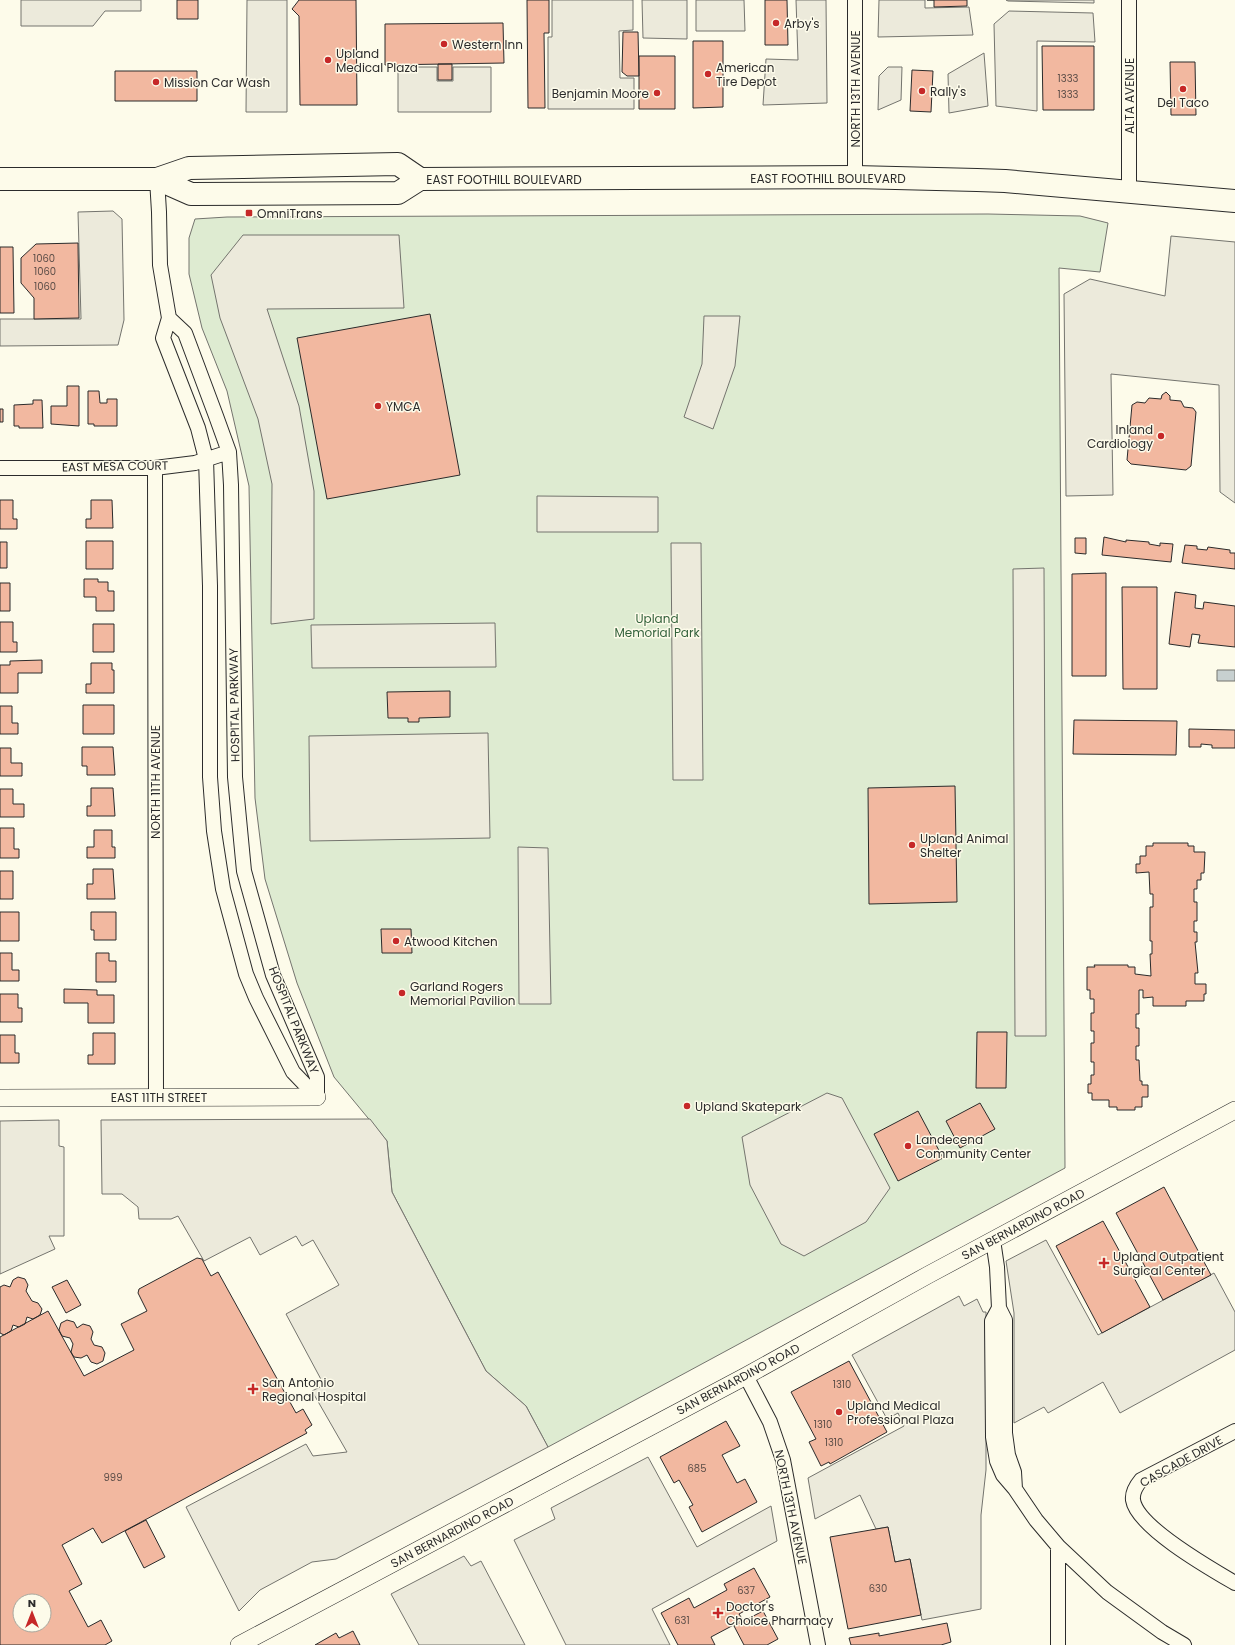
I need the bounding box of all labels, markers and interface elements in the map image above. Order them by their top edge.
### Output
place label: Arby's [784,15,820,32]
marker: Arby's [771,18,781,28]
street label: NORTH 13TH AVENUE [847,30,864,148]
place label: Western Inn [452,36,523,53]
marker: Western Inn [439,39,449,49]
place label: Upland Medical Plaza [336,45,418,76]
marker: Upland Medical Plaza [323,55,333,65]
street label: ALTA AVENUE [1121,58,1138,134]
place label: American Tire Depot [716,59,777,90]
marker: American Tire Depot [703,69,713,79]
house number: 1333 [1058,71,1079,86]
place label: Mission Car Wash [164,74,270,91]
marker: Mission Car Wash [151,77,161,87]
place label: Rally's [930,83,966,100]
marker: Del Taco [1178,84,1188,94]
place label: Benjamin Moore [552,85,649,102]
marker: Rally's [917,86,927,96]
house number: 1333 [1058,87,1079,102]
marker: Benjamin Moore [652,88,662,98]
place label: Del Taco [1157,94,1209,111]
street label: EAST FOOTHILL BOULEVARD [750,170,906,187]
street label: EAST FOOTHILL BOULEVARD [426,171,582,188]
place label: OmniTrans [257,205,322,222]
marker: OmniTrans [244,208,254,218]
house number: 1060 [33,251,55,266]
house number: 1060 [34,264,56,279]
house number: 1060 [34,279,56,294]
place label: YMCA [386,398,421,415]
marker: YMCA [373,401,383,411]
place label: Inland Cardiology [1087,421,1153,452]
marker: Inland Cardiology [1156,431,1166,441]
street label: EAST MESA COURT [62,457,169,475]
park label: Upland Memorial Park [614,610,700,641]
street label: HOSPITAL PARKWAY [225,648,243,762]
street label: NORTH 11TH AVENUE [147,725,164,839]
place label: Upland Animal Shelter [920,830,1008,861]
marker: Upland Animal Shelter [907,840,917,850]
place label: Atwood Kitchen [404,933,498,950]
marker: Atwood Kitchen [391,936,401,946]
street label: HOSPITAL PARKWAY [265,964,323,1076]
place label: Garland Rogers Memorial Pavilion [410,978,516,1009]
marker: Garland Rogers Memorial Pavilion [397,988,407,998]
street label: EAST 11TH STREET [111,1089,208,1106]
place label: Upland Skatepark [695,1098,802,1115]
marker: Upland Skatepark [682,1101,692,1111]
place label: Landecena Community Center [916,1131,1031,1162]
marker: Landecena Community Center [903,1141,913,1151]
street label: SAN BERNARDINO ROAD [958,1184,1088,1264]
place label: Upland Outpatient Surgical Center [1113,1248,1224,1279]
marker: Upland Outpatient Surgical Center [1098,1257,1110,1269]
street label: SAN BERNARDINO ROAD [673,1339,803,1419]
place label: San Antonio Regional Hospital [262,1374,366,1405]
house number: 1310 [833,1377,851,1392]
marker: San Antonio Regional Hospital [247,1383,259,1395]
place label: Upland Medical Professional Plaza [847,1397,954,1428]
marker: Upland Medical Professional Plaza [834,1407,844,1417]
house number: 1310 [814,1417,832,1432]
street label: CASCADE DRIVE [1136,1431,1226,1491]
house number: 1310 [825,1435,843,1450]
street label: NORTH 13TH AVENUE [771,1448,811,1566]
house number: 685 [688,1461,706,1476]
house number: 999 [104,1470,122,1485]
street label: SAN BERNARDINO ROAD [387,1492,517,1572]
house number: 630 [869,1581,887,1596]
house number: 637 [737,1583,755,1598]
north arrow [12,1593,52,1633]
text: N [28,1595,36,1611]
place label: Doctor's Choice Pharmacy [726,1598,833,1629]
marker: Doctor's Choice Pharmacy [713,1608,723,1618]
house number: 631 [674,1613,690,1628]

